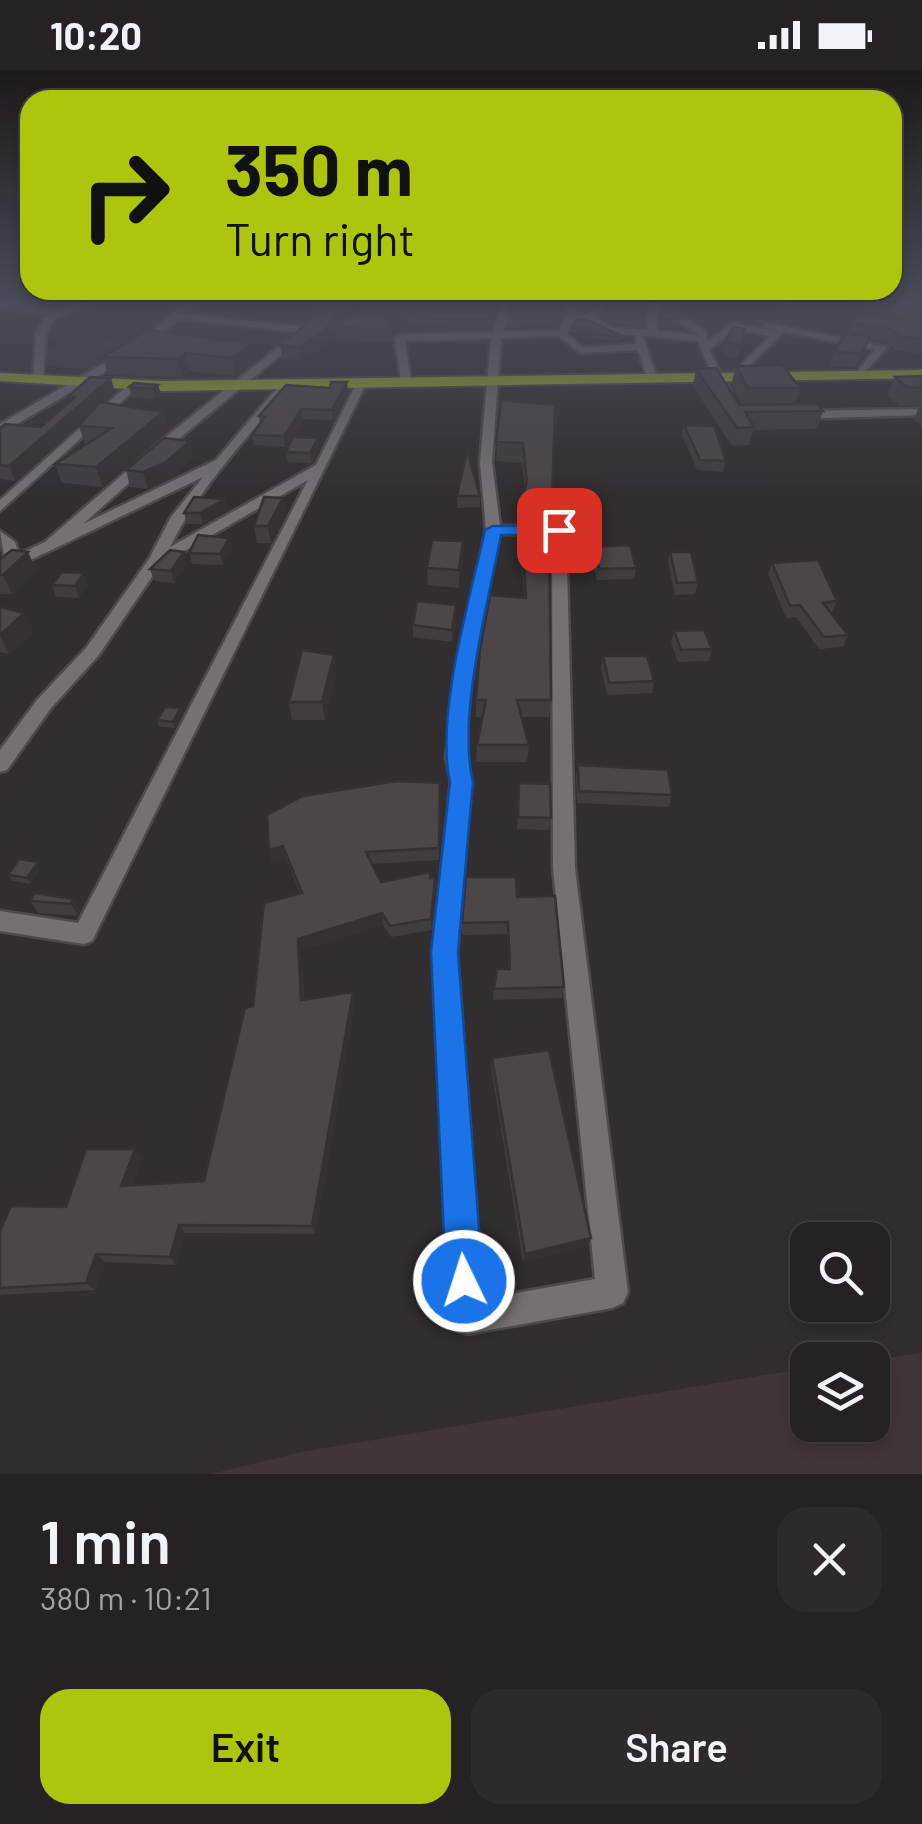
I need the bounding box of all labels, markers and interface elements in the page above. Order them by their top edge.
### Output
text: 10:20 [50,12,142,58]
text: 350 m [225,126,413,210]
icon: right [60,130,190,260]
text: Turn right [225,211,415,265]
pin [517,488,602,573]
icon: arrive [532,503,587,558]
map controls [790,1222,890,1442]
button: search [790,1222,890,1322]
position arrow [412,1229,516,1333]
button: layers [790,1342,890,1442]
text: 1 min [40,1504,171,1576]
button: close [777,1507,882,1612]
text: 380 m · 10:21 [40,1578,212,1616]
button: Exit [40,1689,451,1804]
button: Share [471,1689,882,1804]

